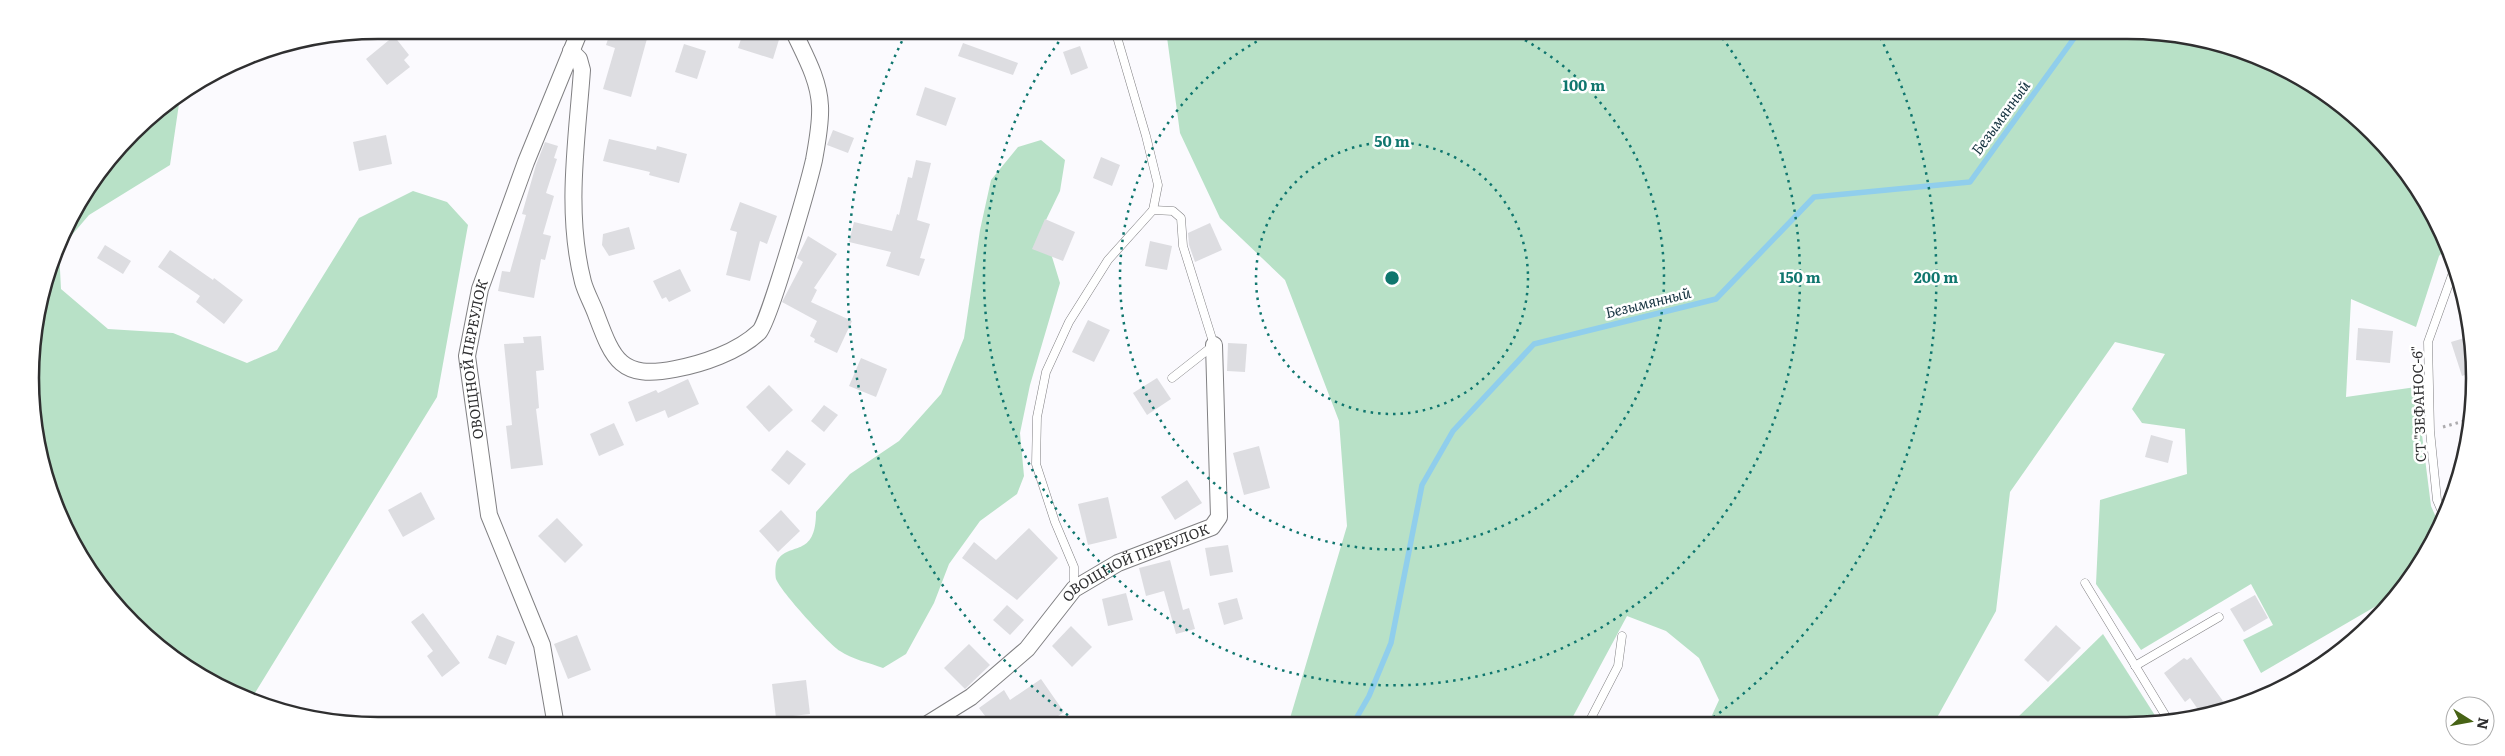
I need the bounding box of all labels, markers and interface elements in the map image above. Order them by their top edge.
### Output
text: 100 m [1563,73,1605,96]
water label: Безымянный [1965,75,2035,159]
text: 50 m [1374,129,1410,152]
text: 150 m [1779,265,1821,288]
text: 200 m [1914,265,1958,288]
centre of rings [1383,269,1401,287]
street label: ОВОЩНОЙ ПЕРЕУЛОК [456,275,492,441]
water label: Безымянный [1602,280,1693,323]
street label: СТ "ЗЕФАНОС-6" [2406,346,2430,463]
street label: ОВОЩНОЙ ПЕРЕУЛОК [1057,518,1212,605]
north arrow [2445,696,2495,746]
text: N [2473,716,2495,732]

